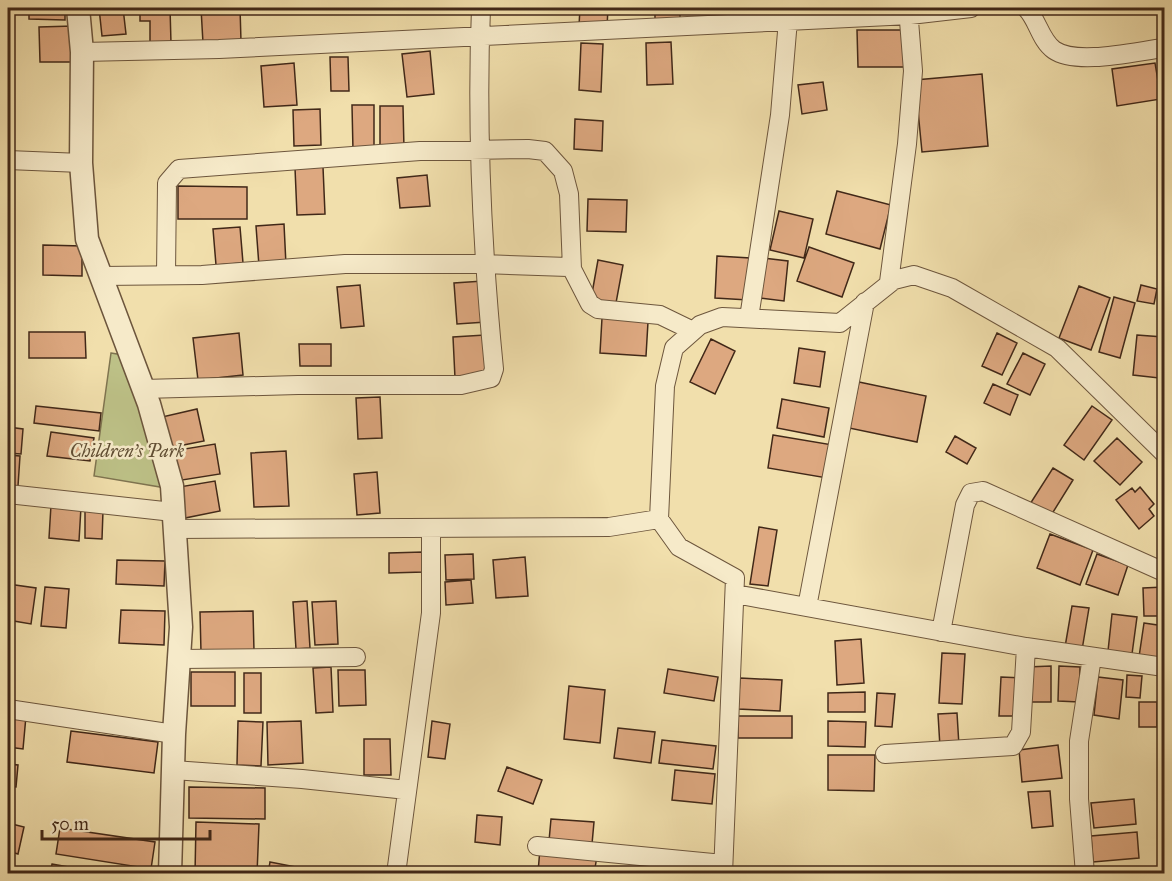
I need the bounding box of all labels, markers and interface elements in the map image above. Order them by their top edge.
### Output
park label: Children's Park [70,440,184,462]
scale bar [42,803,210,841]
text: 50 m [51,813,89,835]

